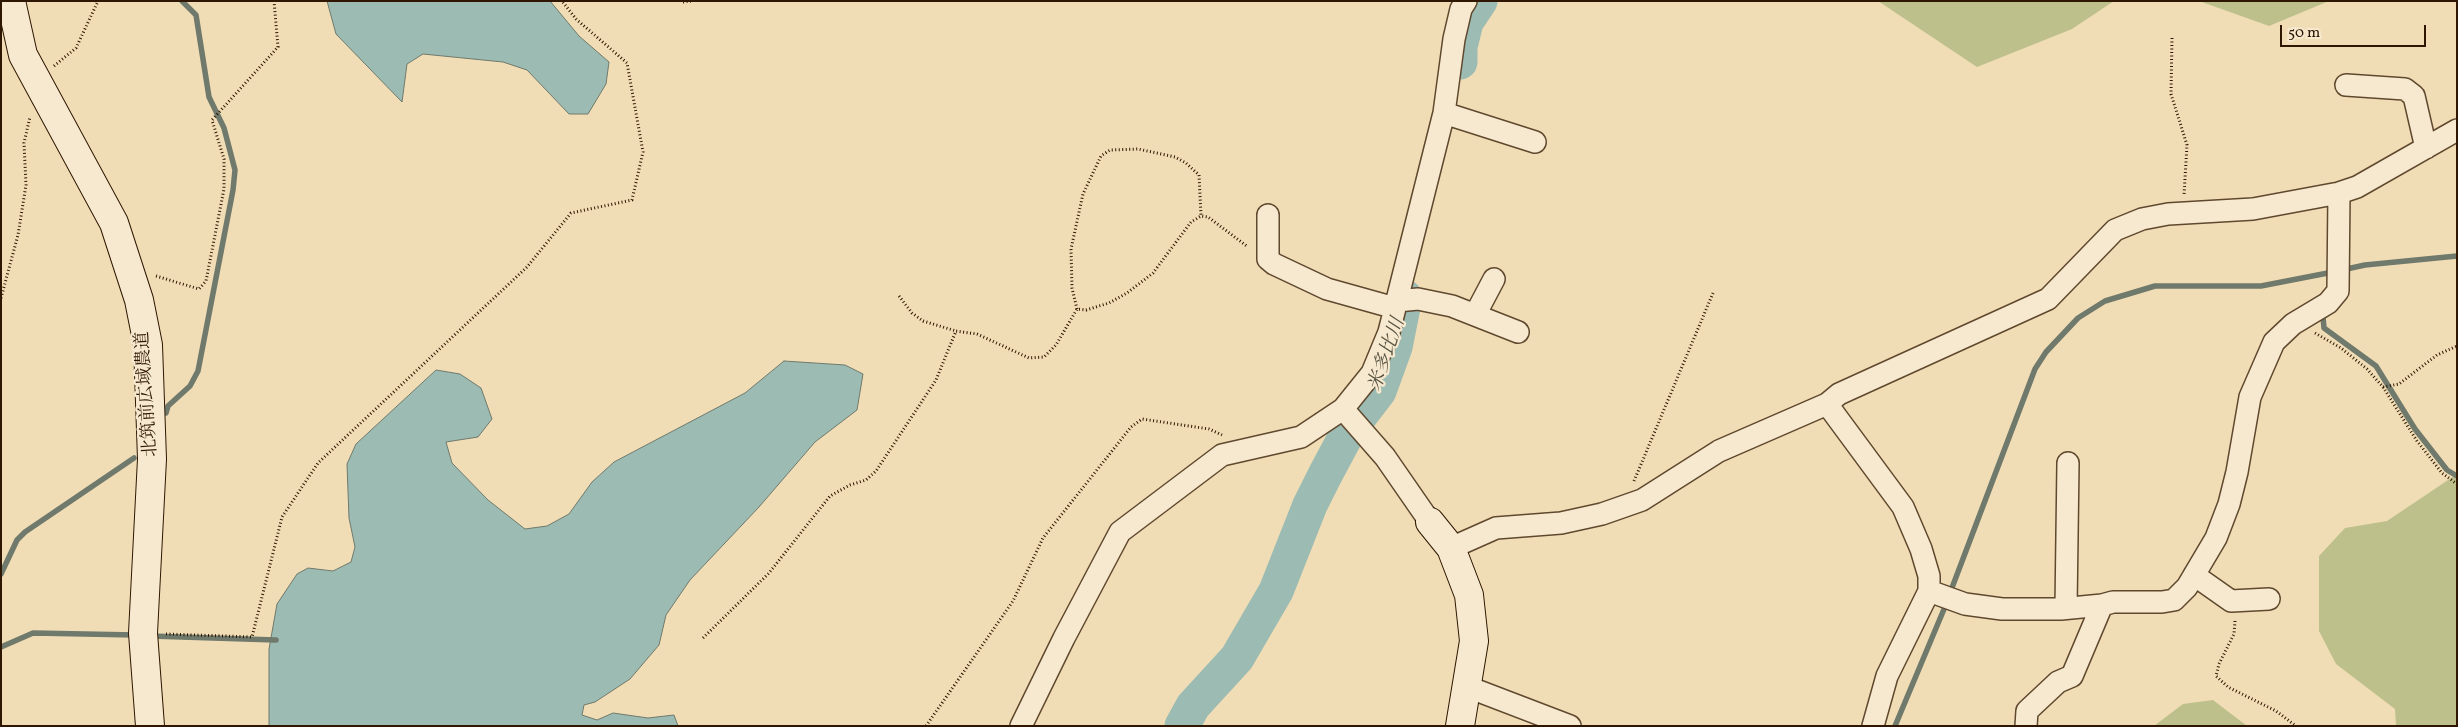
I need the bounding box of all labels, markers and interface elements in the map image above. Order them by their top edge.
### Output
scale bar [2283,15,2429,47]
text: 50 m [2288,23,2320,44]
water label: 米多比川 [1365,315,1411,395]
street label: 北筑前広域農道 [133,330,163,458]

